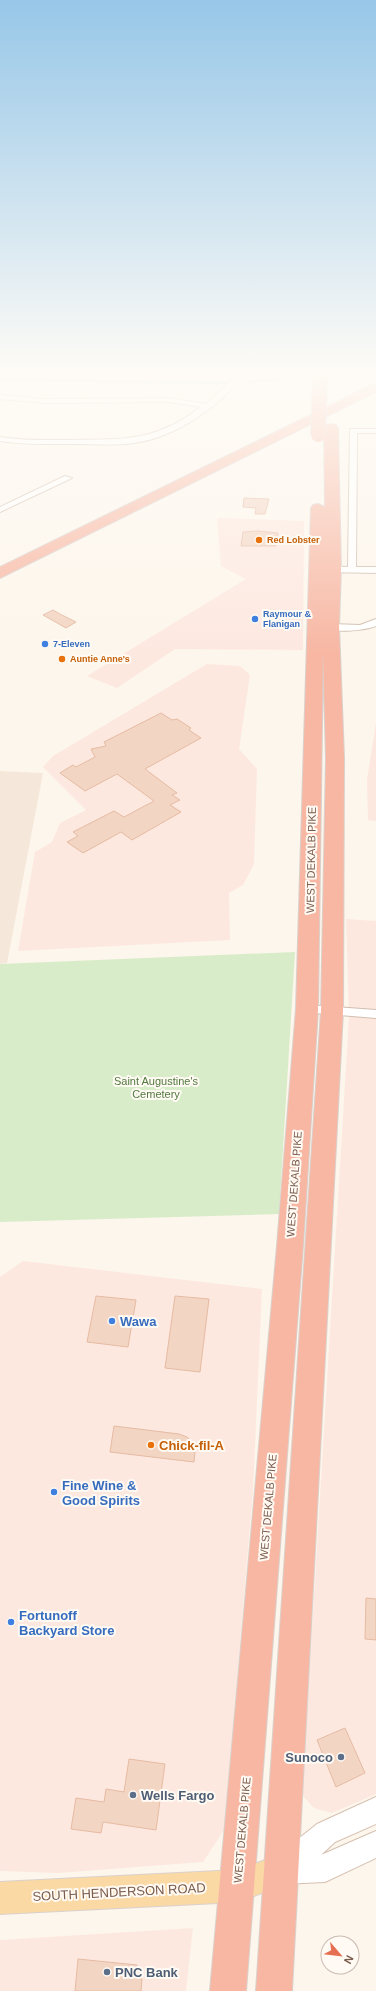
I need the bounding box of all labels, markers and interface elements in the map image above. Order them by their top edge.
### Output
marker: Red Lobster [254,535,264,545]
place label: Red Lobster [267,535,320,545]
place label: Raymour & Flanigan [263,609,312,629]
marker: Raymour & Flanigan [250,614,260,624]
marker: 7-Eleven [40,639,50,649]
place label: 7-Eleven [53,639,90,649]
marker: Auntie Anne's [57,654,67,664]
place label: Auntie Anne's [70,654,130,664]
street label: WEST DEKALB PIKE [304,807,318,913]
park label: Saint Augustine's Cemetery [114,1075,199,1100]
street label: WEST DEKALB PIKE [284,1131,304,1237]
place label: Wawa [120,1314,157,1329]
marker: Wawa [107,1316,117,1326]
place label: Chick-fil-A [159,1438,225,1453]
marker: Chick-fil-A [146,1440,156,1450]
street label: WEST DEKALB PIKE [257,1454,279,1560]
place label: Fine Wine & Good Spirits [62,1478,140,1508]
marker: Fine Wine & Good Spirits [49,1487,59,1497]
place label: Fortunoff Backyard Store [19,1608,114,1638]
marker: Fortunoff Backyard Store [6,1617,16,1627]
place label: Sunoco [285,1750,333,1765]
marker: Sunoco [336,1752,346,1762]
street label: WEST DEKALB PIKE [231,1777,253,1883]
place label: Wells Fargo [141,1788,215,1803]
marker: Wells Fargo [128,1790,138,1800]
street label: SOUTH HENDERSON ROAD [32,1880,206,1904]
north arrow [320,1935,360,1975]
text: N [342,1953,356,1966]
place label: PNC Bank [115,1965,179,1980]
marker: PNC Bank [102,1967,112,1977]

